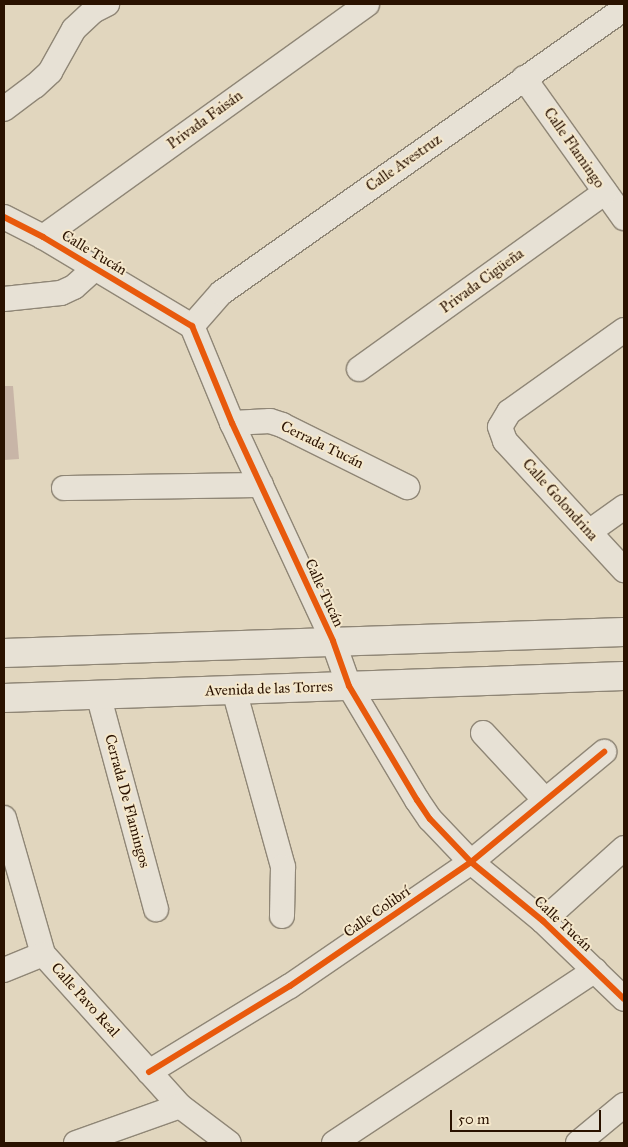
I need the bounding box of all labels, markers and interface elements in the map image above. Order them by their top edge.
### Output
street label: Privada Faisán [164,87,246,153]
street label: Calle Flamingo [540,104,608,192]
street label: Calle Avestruz [363,130,445,196]
street label: Calle Tucán [58,227,130,279]
street label: Privada Cigüeña [437,245,527,317]
street label: Cerrada Tucán [278,417,366,473]
street label: Calle Golondrina [518,455,602,545]
street label: Calle Tucán [300,556,348,630]
street label: Avenida de las Torres [205,678,333,700]
street label: Cerrada De Flamingos [100,732,154,870]
street label: Calle Colibrí [340,883,414,941]
street label: Calle Tucán [530,893,596,955]
street label: Calle Pavo Real [47,959,123,1041]
scale bar [453,1100,604,1132]
text: 50 m [458,1110,490,1128]

